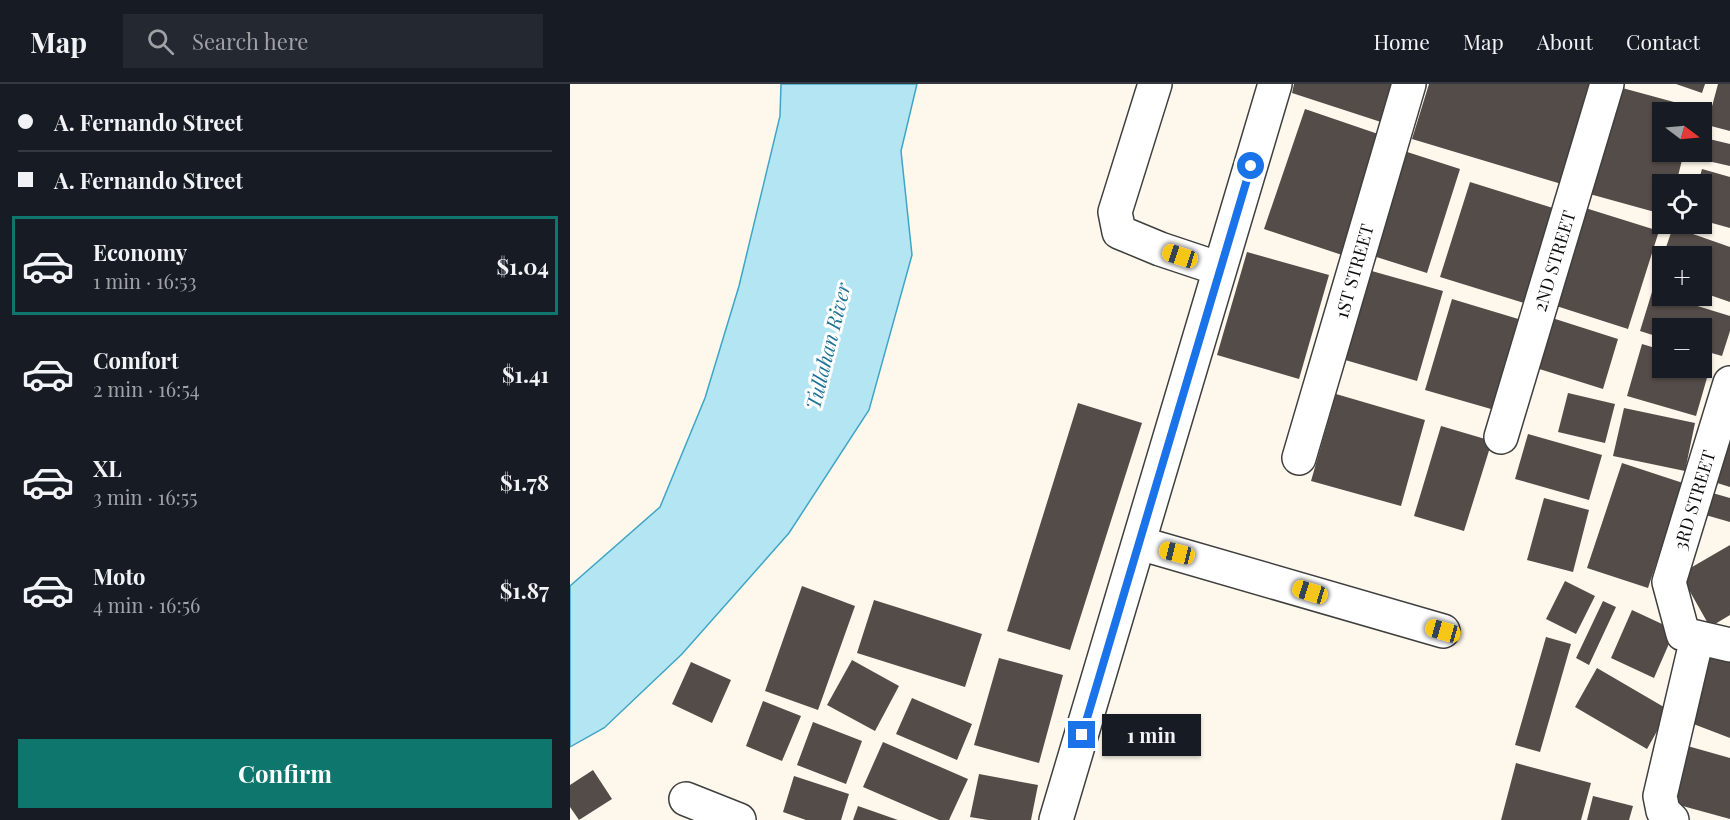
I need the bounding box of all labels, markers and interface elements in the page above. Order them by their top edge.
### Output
search box [123,14,543,68]
text: Map [30,23,87,60]
icon: search [144,25,177,58]
text: Search here [192,26,308,56]
text: Home [1374,27,1430,55]
text: Map [1463,27,1504,55]
text: About [1537,27,1593,55]
text: Contact [1626,27,1700,55]
north arrow [1652,102,1712,162]
map controls [1652,102,1712,378]
text: A. Fernando Street [54,107,243,137]
route start [1237,152,1264,179]
text: A. Fernando Street [54,165,243,195]
button: locate [1652,174,1712,234]
street label: 2ND STREET [1527,208,1581,314]
street label: 1ST STREET [1329,221,1379,321]
text: Economy [93,237,187,267]
icon: car [21,239,75,293]
car [1160,242,1200,270]
button: + [1652,246,1712,306]
text: $1.04 [496,251,549,281]
text: 1 min · 16:53 [93,267,197,294]
water label: Tullahan River [798,279,856,412]
button: − [1652,318,1712,378]
text: Comfort [93,345,179,375]
icon: car [21,347,75,401]
text: $1.41 [502,359,549,389]
text: 2 min · 16:54 [93,375,200,402]
street label: 3RD STREET [1667,447,1721,553]
text: XL [93,453,122,483]
icon: car [21,455,75,509]
text: $1.78 [500,467,549,497]
text: 3 min · 16:55 [93,483,197,510]
car [1157,540,1197,566]
text: Moto [93,561,146,591]
icon: car [21,563,75,617]
text: $1.87 [500,575,549,605]
car [1290,578,1330,606]
text: 4 min · 16:56 [93,591,200,618]
car [1423,617,1463,645]
callout: 1 min [1103,714,1202,756]
route end [1068,721,1095,748]
text: 1 min [1127,721,1176,748]
button: Confirm [18,739,552,808]

